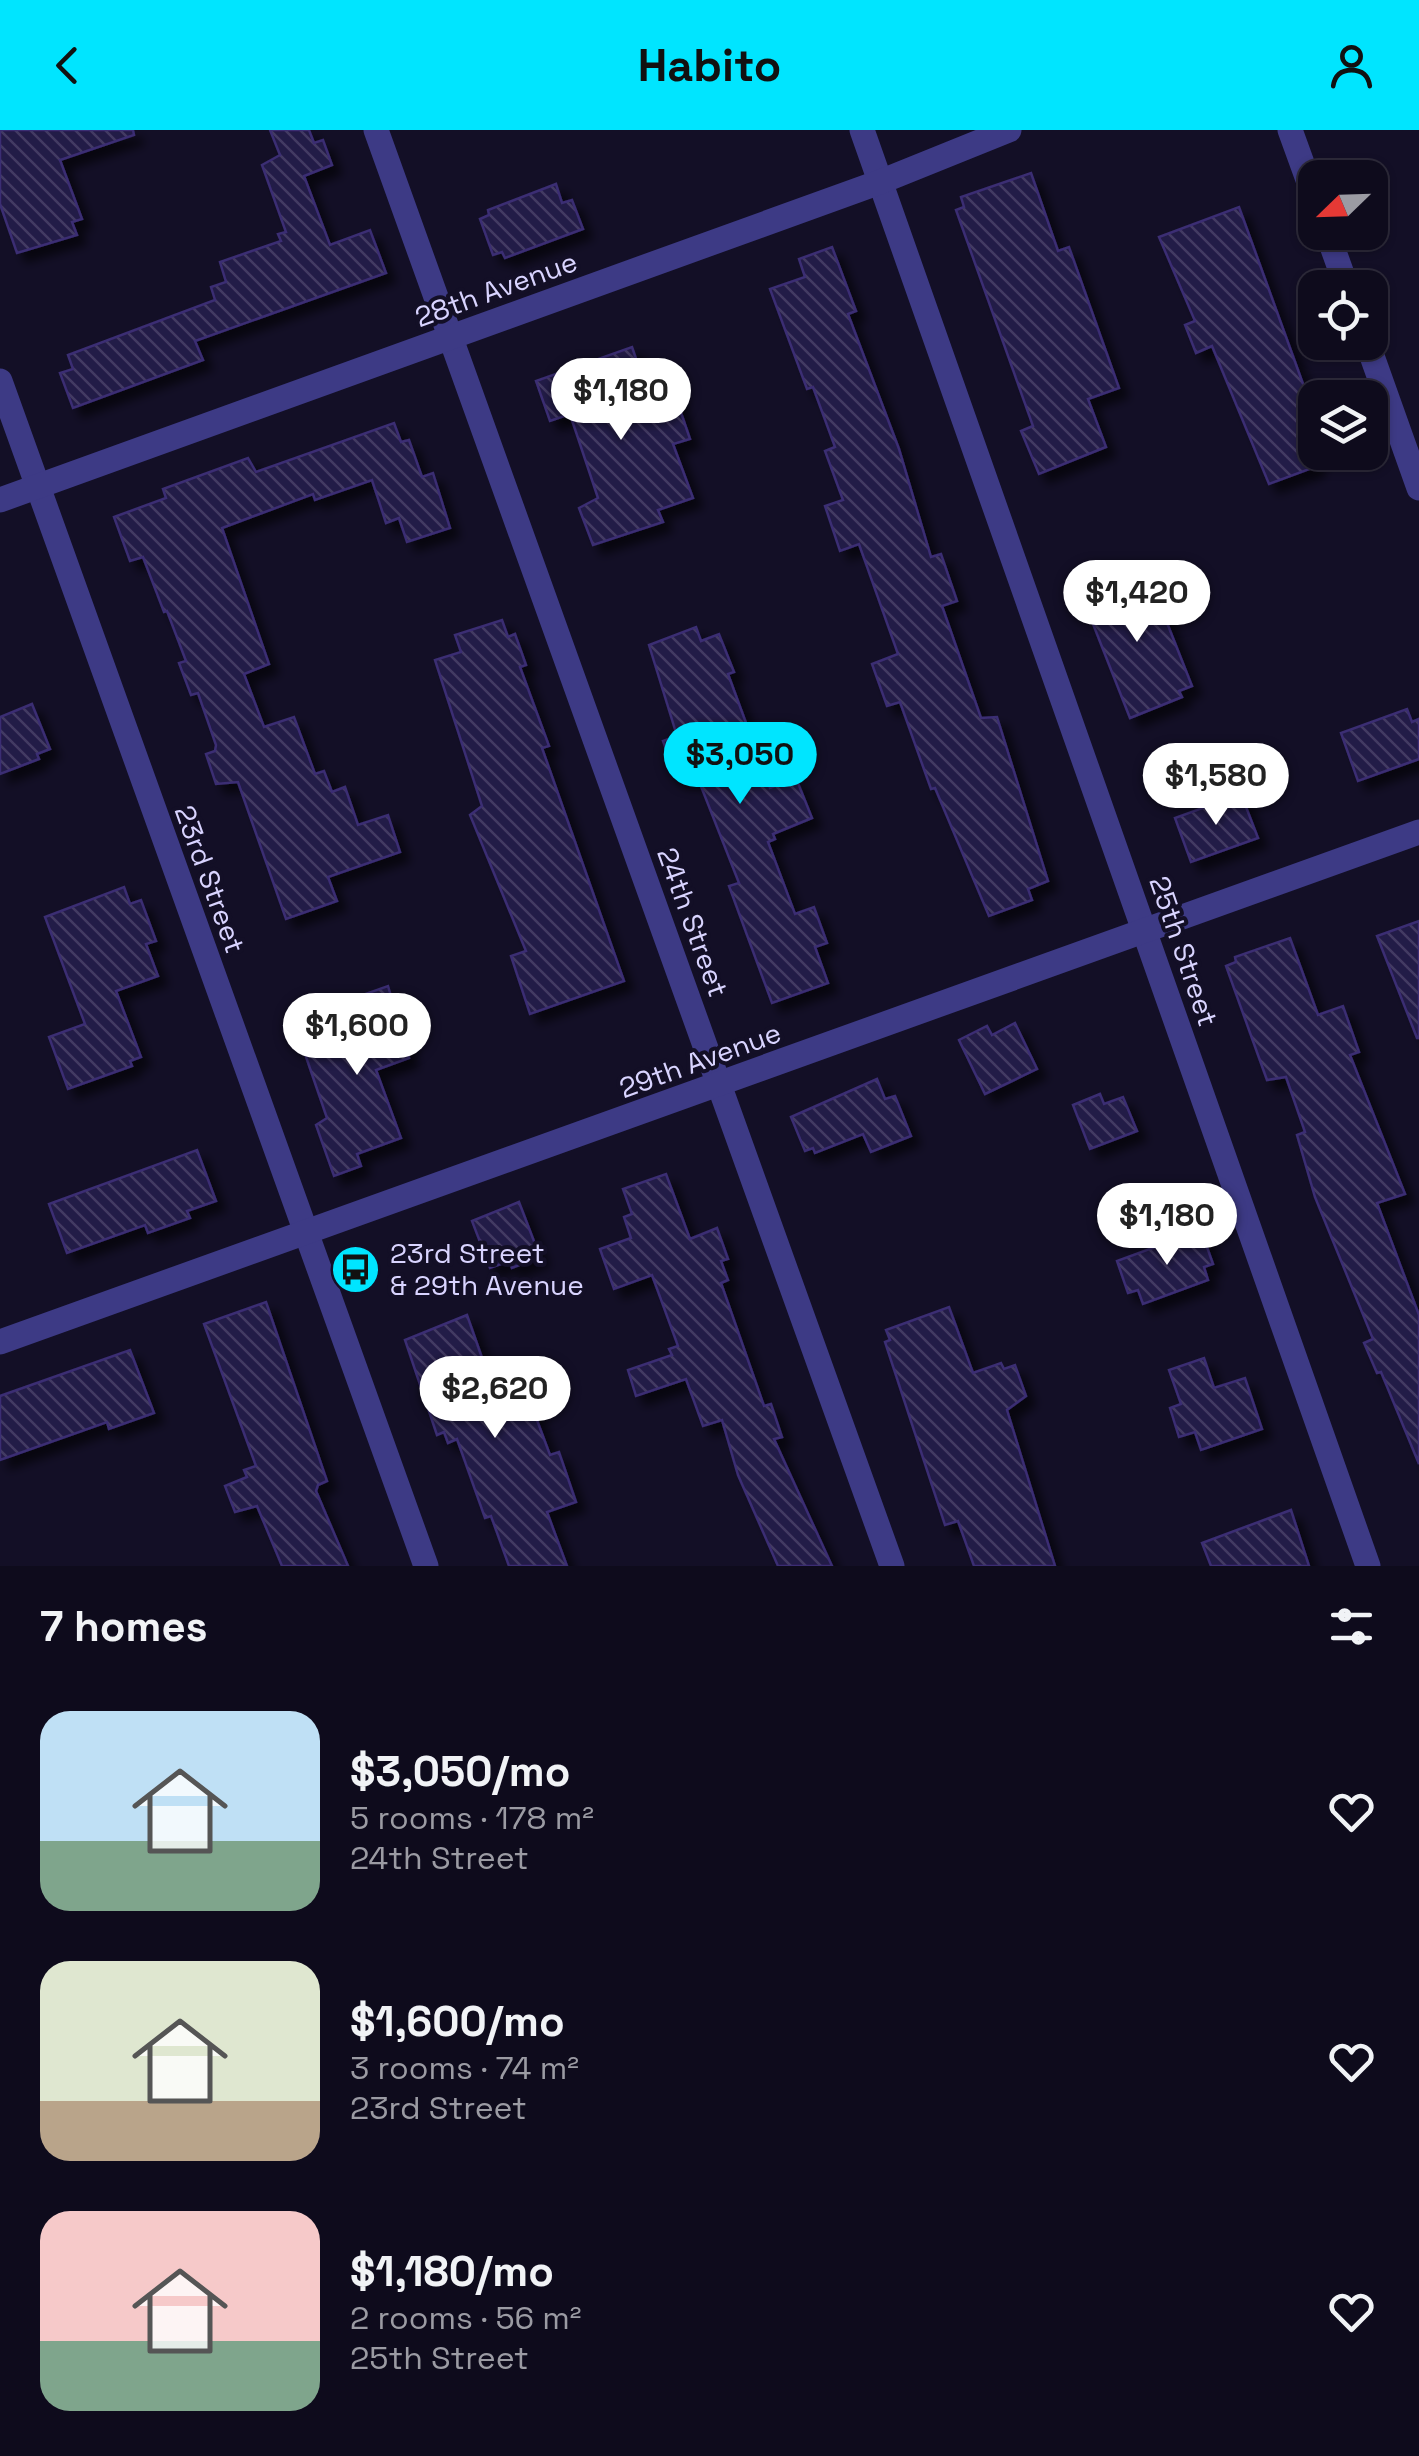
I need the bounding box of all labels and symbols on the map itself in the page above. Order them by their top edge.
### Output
north arrow [1298,160,1388,250]
street label: 28th Avenue [410,243,582,335]
pin: $1,180 [540,358,702,443]
pin: $1,420 [1056,560,1218,645]
pin: $3,050 [659,722,821,807]
pin: $1,580 [1135,743,1297,828]
street label: 23rd Street [167,800,253,958]
street label: 24th Street [649,842,737,1002]
street label: 25th Street [1142,871,1226,1031]
pin: $1,600 [276,993,438,1078]
street label: 29th Avenue [614,1014,786,1106]
pin: $1,180 [1086,1183,1248,1268]
place label: 23rd Street & 29th Avenue [390,1235,584,1303]
bus stop icon: 23rd Street & 29th Avenue [329,1243,381,1295]
pin: $2,620 [414,1356,576,1441]

